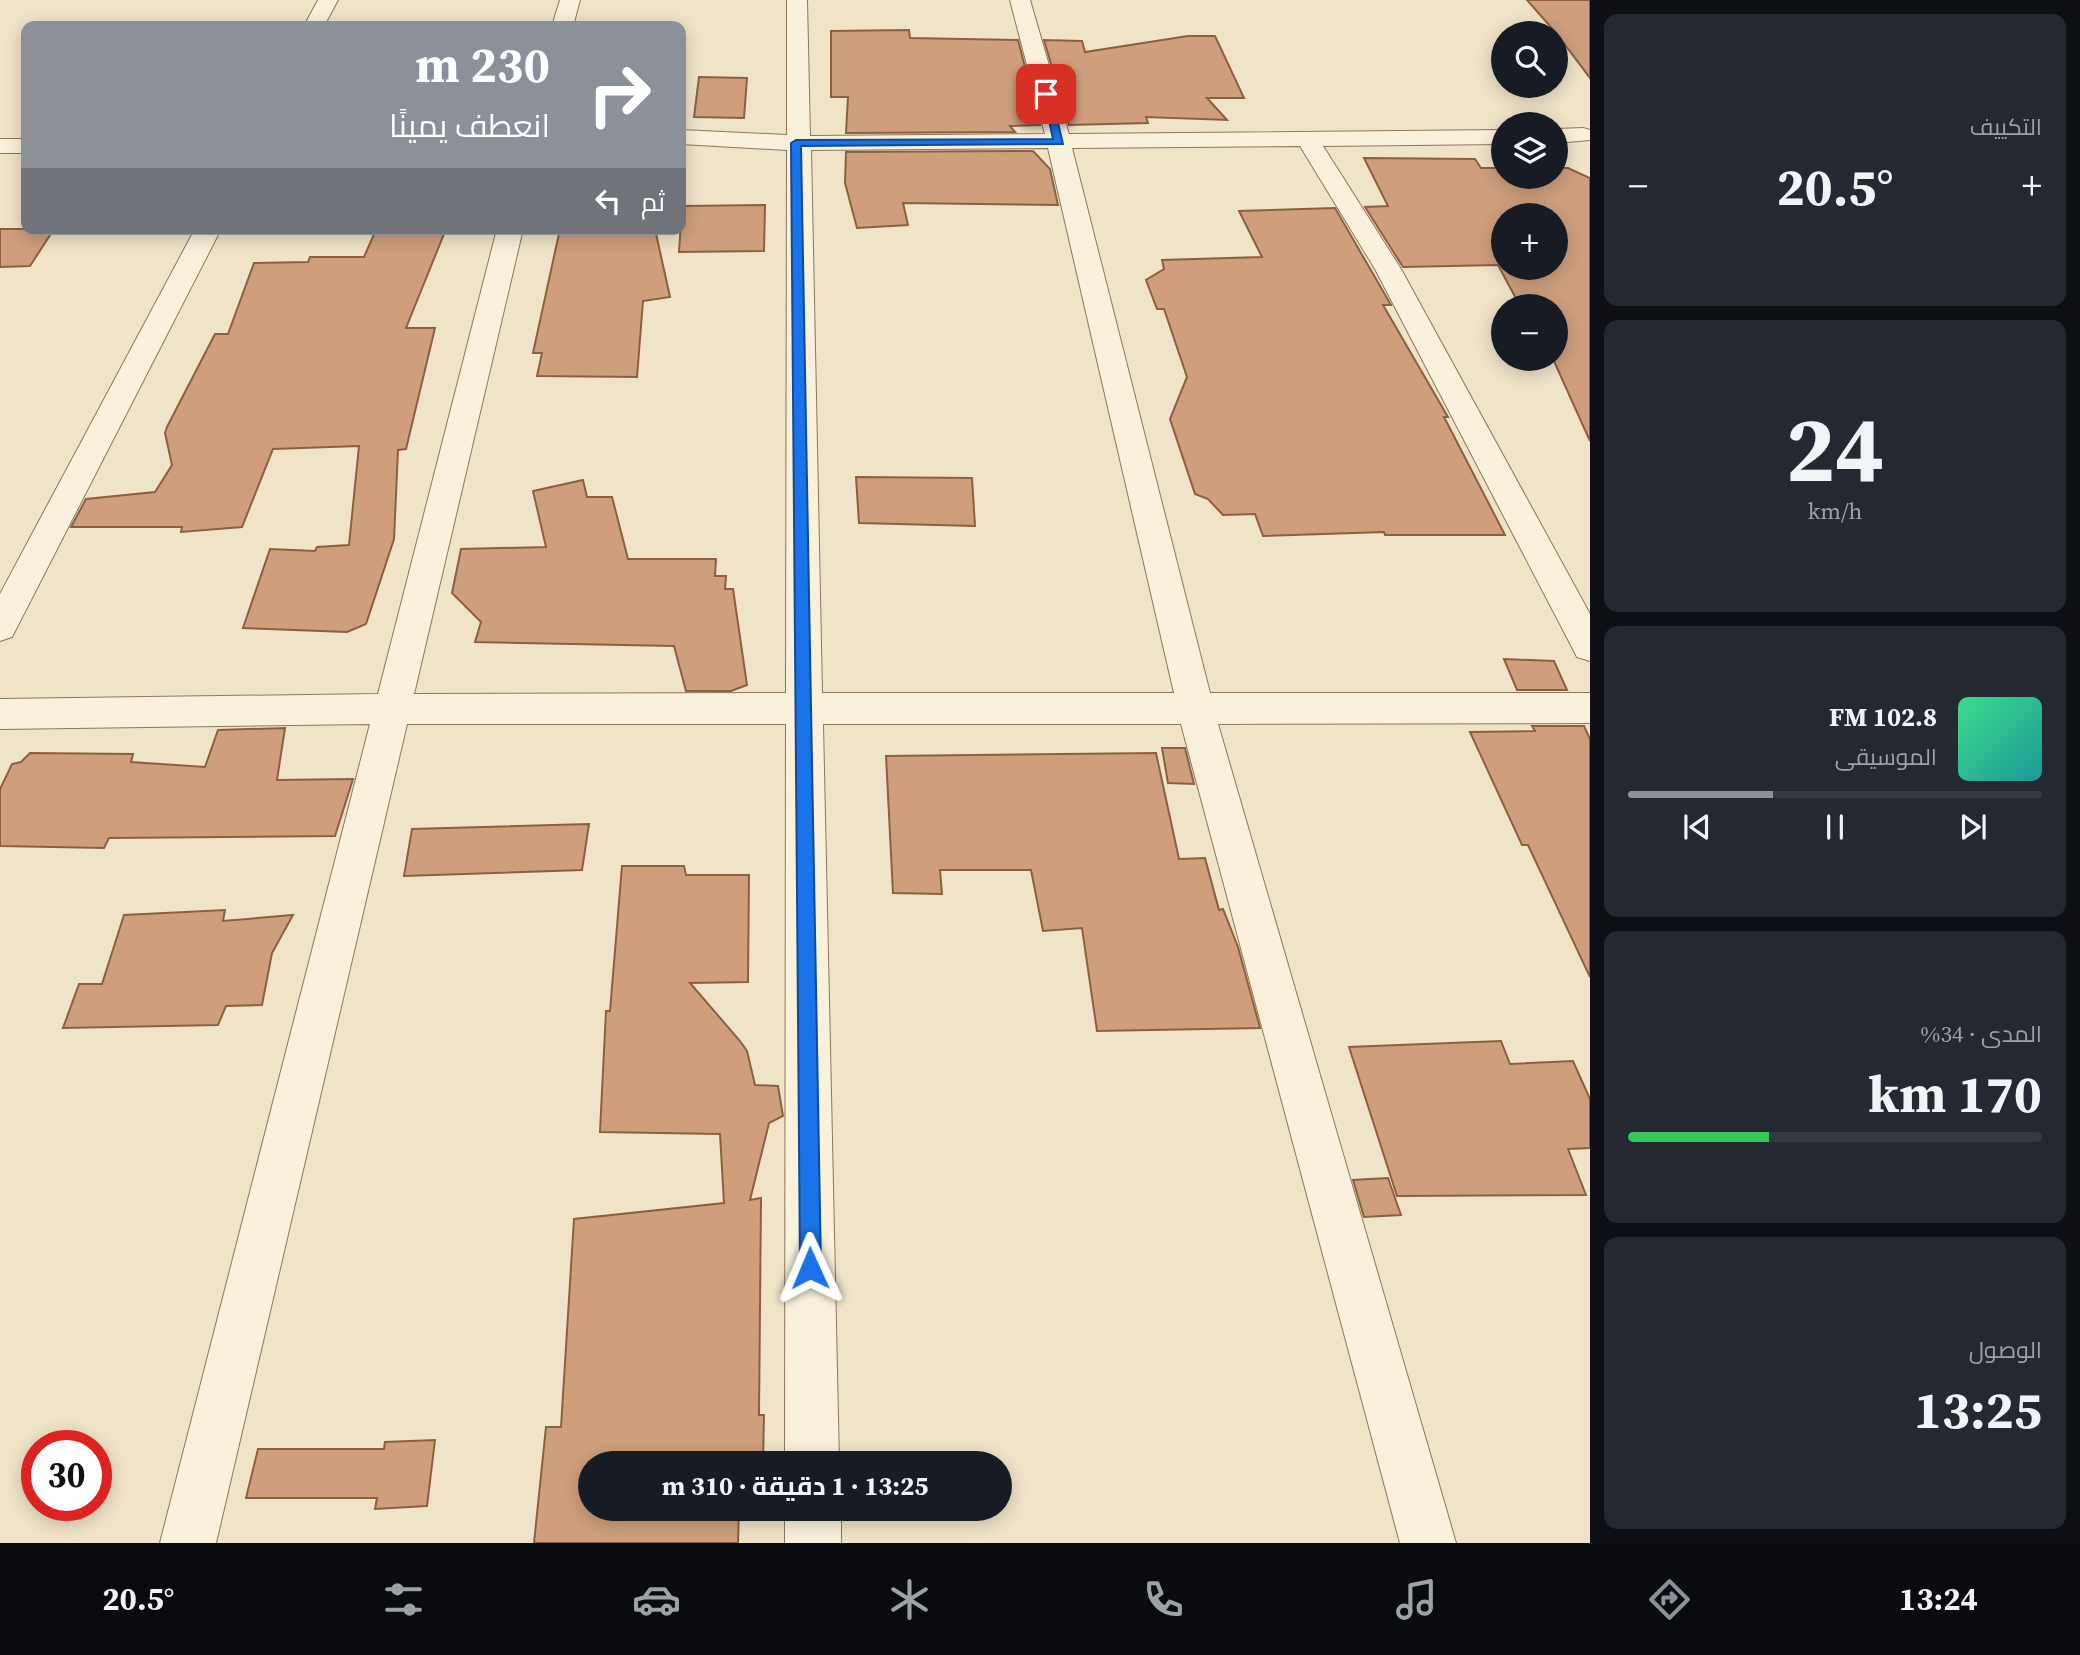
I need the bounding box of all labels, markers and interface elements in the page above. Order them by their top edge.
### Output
map controls [1491,21,1568,371]
button: search [1491,21,1568,98]
text: 230 m [415,31,550,98]
icon: right [574,49,665,140]
pin [1016,64,1076,124]
icon: arrive [1027,75,1065,113]
text: انعطف يمينًا [389,104,550,148]
text: التكييف [1970,111,2042,143]
button: layers [1491,112,1568,189]
text: 20.5° [1776,151,1894,222]
text: − [1628,160,1648,212]
text: + [2022,160,2042,212]
icon: left [589,182,627,220]
text: ثم [641,184,665,220]
button: + [1491,203,1568,280]
button: − [1491,294,1568,371]
text: 24 [1786,387,1884,511]
text: km/h [1808,495,1862,527]
text: 102.8 FM [1829,699,1937,735]
text: الموسيقى [1835,741,1937,773]
icon: previous [1678,808,1716,846]
icon: pause [1816,808,1854,846]
icon: next [1954,808,1992,846]
text: المدى · 34% [1920,1018,2042,1050]
text: 170 km [1868,1058,2042,1129]
position arrow [773,1231,847,1305]
text: الوصول [1969,1334,2042,1366]
text: 13:25 [1914,1374,2042,1445]
speed limit sign: 30 [21,1430,112,1521]
text: 13:25 · 1 دقيقة · 310 m [662,1468,928,1504]
icon: filters [379,1575,428,1624]
icon: car [632,1575,681,1624]
icon: climate [885,1575,934,1624]
icon: phone [1139,1575,1188,1624]
icon: music [1392,1575,1441,1624]
icon: directions [1645,1575,1694,1624]
text: 20.5° [102,1577,174,1621]
text: 13:24 [1899,1577,1978,1621]

